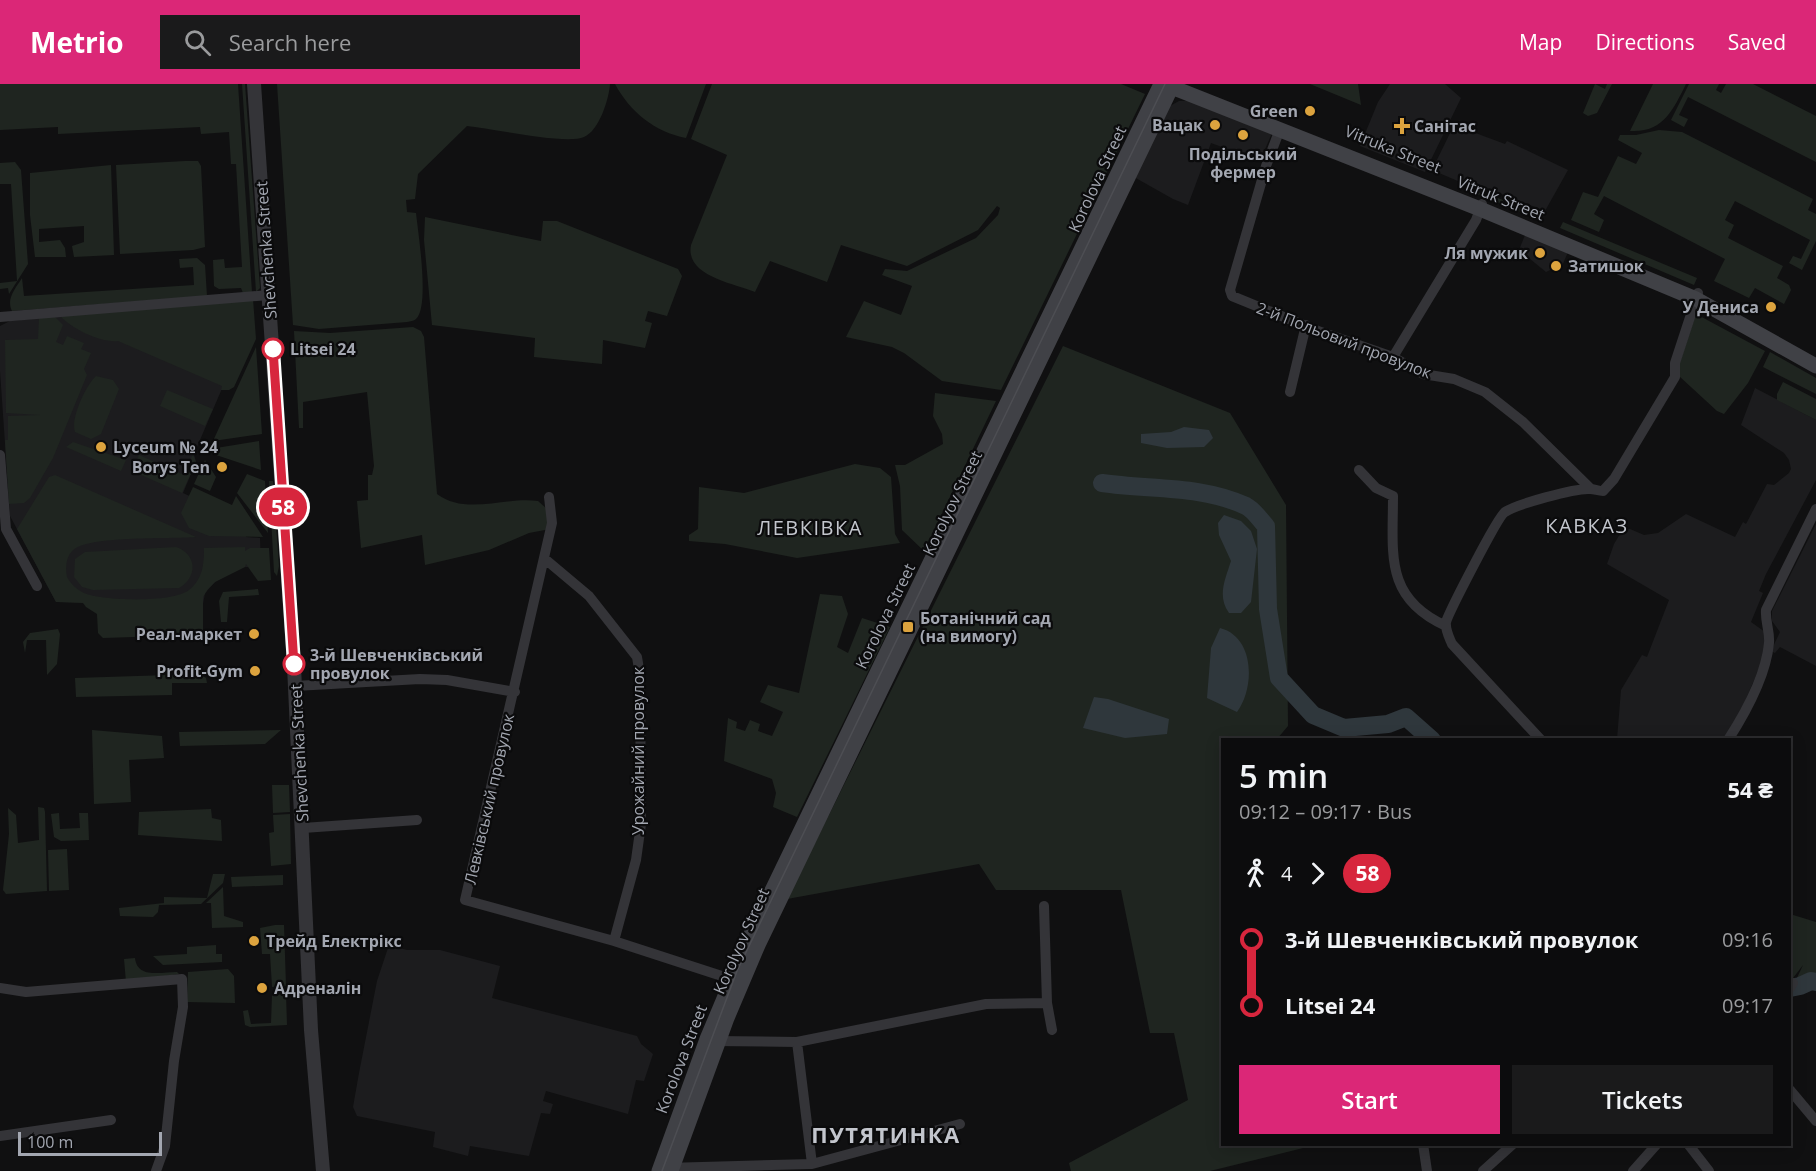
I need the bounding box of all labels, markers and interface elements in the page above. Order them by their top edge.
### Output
search box [160,15,580,69]
text: Metrio [30,23,124,61]
icon: search [181,26,214,59]
text: Search here [229,27,351,57]
text: Map [1519,28,1562,56]
text: Directions [1595,28,1695,56]
text: Saved [1728,28,1786,56]
place label: Green [1250,100,1298,122]
marker: Green [1303,104,1317,118]
place label: Вацак [1152,114,1203,136]
place label: Санітас [1414,115,1476,137]
marker: Вацак [1208,118,1222,132]
marker: Санітас [1395,119,1409,133]
street label: Vitruka Street [1342,120,1445,178]
street label: Korolova Street [1063,122,1131,236]
marker: Подільський фермер [1236,128,1250,142]
place label: Подільський фермер [1189,143,1297,183]
street label: Vitruk Street [1454,170,1548,226]
street label: Shevchenka Street [250,180,282,320]
place label: Ля мужик [1444,242,1528,264]
marker: Ля мужик [1533,246,1547,260]
place label: Затишок [1568,255,1644,277]
marker: Затишок [1549,259,1563,273]
place label: У Дениса [1683,296,1759,318]
street label: 2-й Польовий провулок [1254,297,1435,384]
marker: У Дениса [1764,300,1778,314]
marker: Litsei 24 [262,338,284,360]
place label: Litsei 24 [290,338,356,360]
place label: Lyceum № 24 [113,436,218,458]
marker: Lyceum № 24 [94,440,108,454]
street label: Korolyov Street [917,447,987,559]
place label: Borys Ten [132,456,210,478]
marker: Borys Ten [215,460,229,474]
line badge: 58 [256,488,310,526]
text: 58 [271,493,295,521]
district label: КАВКАЗ [1545,512,1629,539]
district label: ЛЕВКІВКА [757,514,863,541]
street label: Korolova Street [850,559,920,672]
place label: Ботанічний сад (на вимогу) [920,607,1051,647]
marker: Ботанічний сад (на вимогу) [901,620,915,634]
place label: Реал-маркет [136,623,242,645]
marker: Реал-маркет [247,627,261,641]
place label: 3-й Шевченківський провулок [310,644,483,684]
marker: 3-й Шевченківський провулок [283,653,305,675]
place label: Profit-Gym [156,660,243,682]
marker: Profit-Gym [248,664,262,678]
street label: Урожайний провулок [627,666,649,835]
street label: Shevchenka Street [284,683,314,822]
street label: Левківський провулок [459,711,519,886]
text: 5 min [1239,753,1328,798]
text: 54 ₴ [1727,774,1773,804]
text: 09:12 – 09:17 · Bus [1239,798,1412,825]
icon: walk [1239,857,1272,890]
icon: forward [1301,857,1334,890]
text: 58 [1355,859,1379,887]
text: 4 [1281,860,1292,887]
street label: Korolyov Street [708,884,774,998]
text: 3-й Шевченківський провулок [1285,924,1638,954]
text: 09:16 [1722,926,1773,953]
place label: Трейд Електрікс [266,930,402,952]
marker: Трейд Електрікс [247,934,261,948]
place label: Адреналін [274,977,361,999]
marker: Адреналін [255,981,269,995]
text: Litsei 24 [1285,990,1375,1020]
text: 09:17 [1722,992,1773,1019]
street label: Korolova Street [650,1001,712,1117]
button: Start [1239,1065,1500,1134]
button: Tickets [1512,1065,1773,1134]
district label: ПУТЯТИНКА [811,1119,961,1149]
scale bar [18,1129,162,1156]
text: 100 m [27,1131,73,1153]

